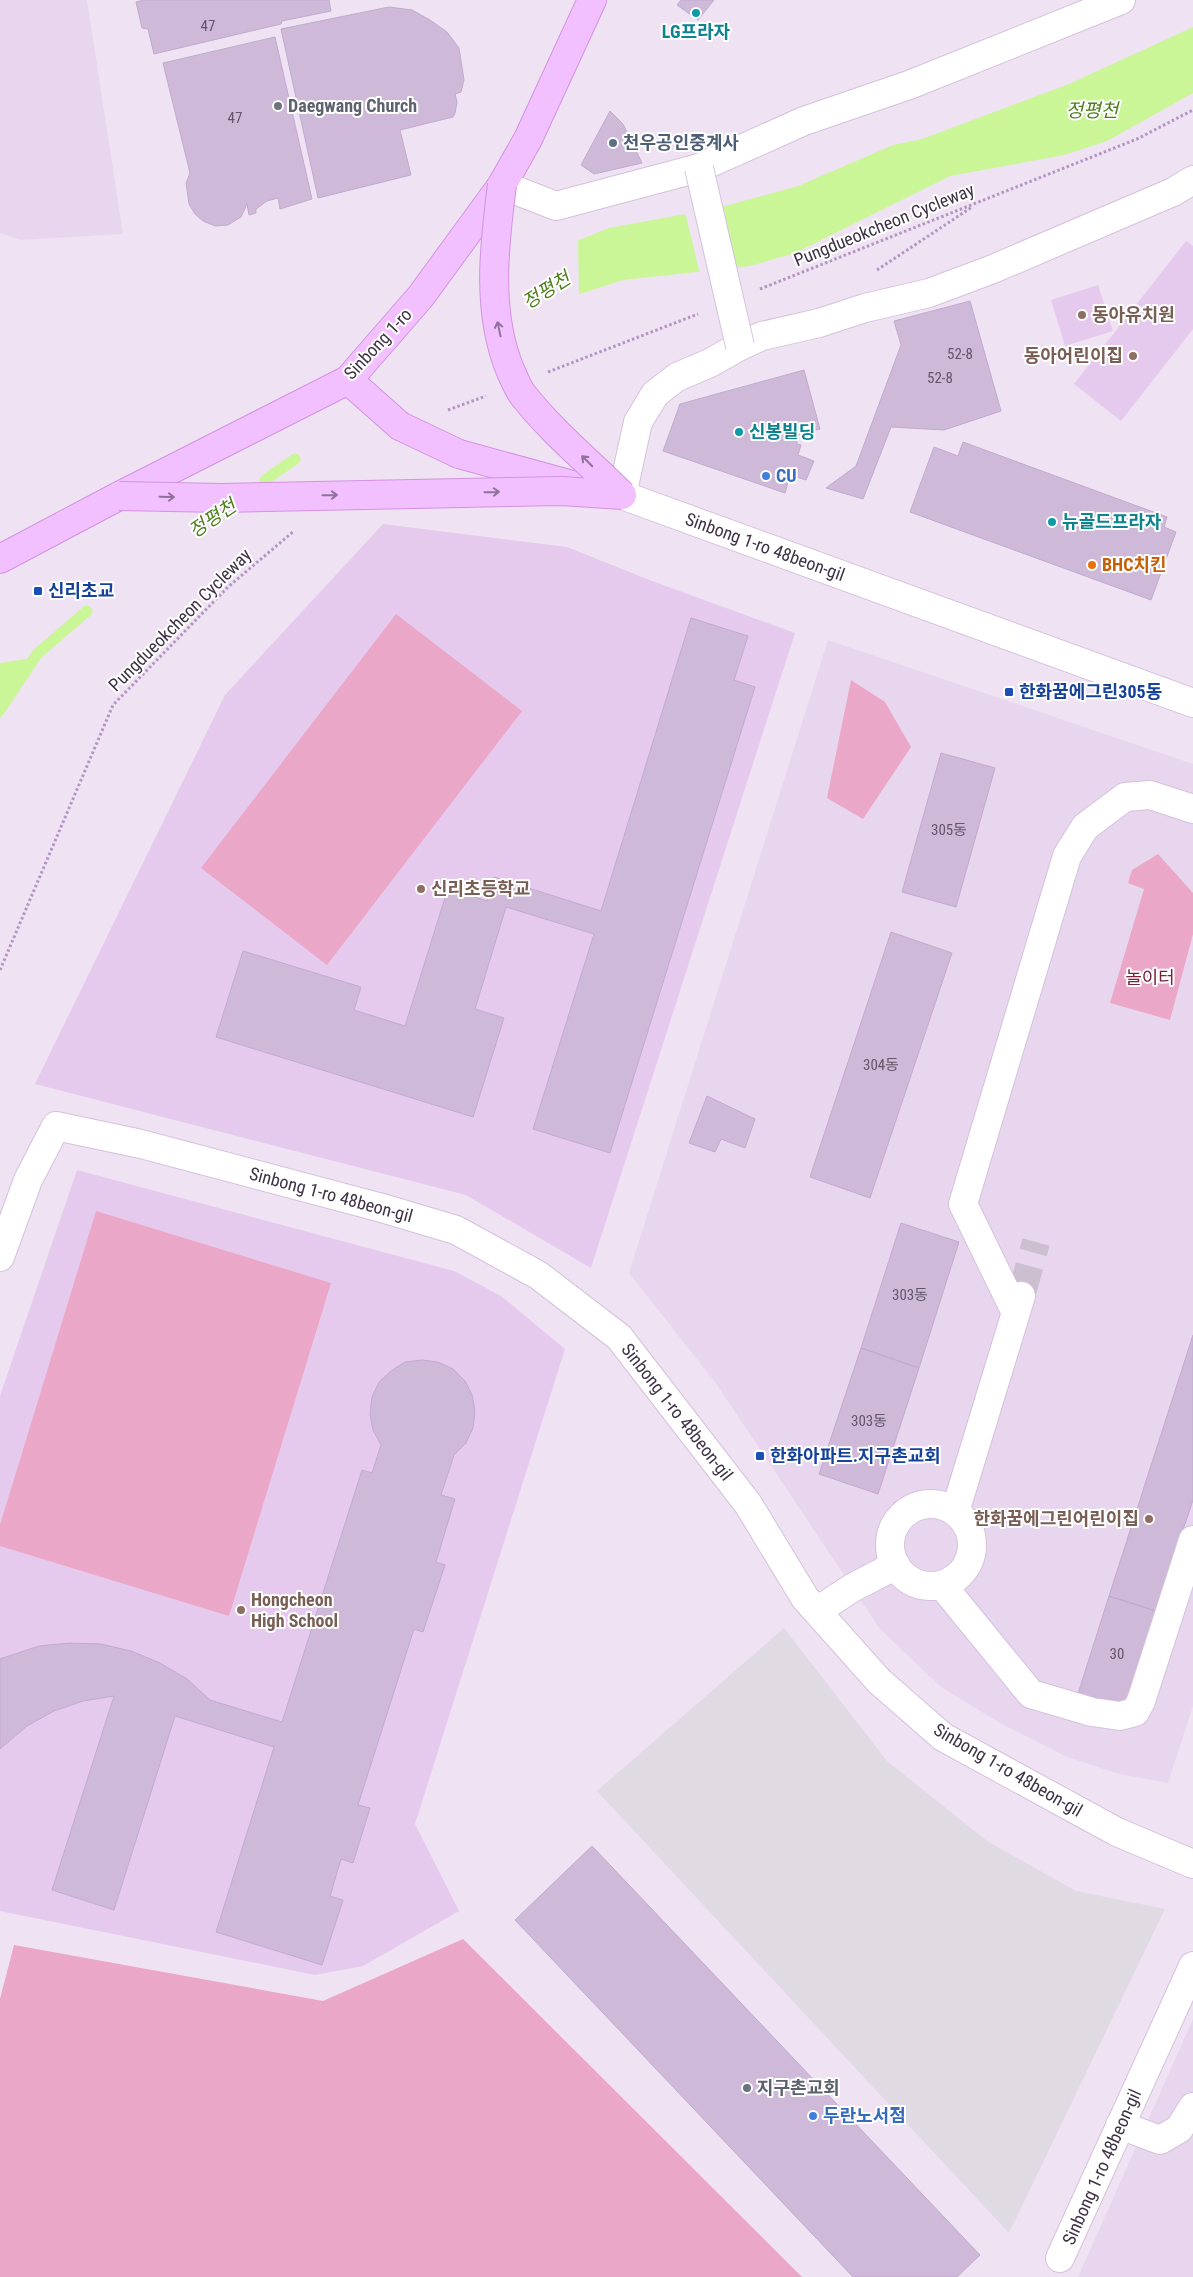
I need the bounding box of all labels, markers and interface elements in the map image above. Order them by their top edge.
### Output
marker: LG프라자 [690,7,702,19]
house number: 47 [201,17,215,35]
place label: LG프라자 [662,21,731,42]
place label: Daegwang Church [288,95,417,116]
water label: 정평천 [1066,99,1120,122]
marker: Daegwang Church [272,100,284,112]
house number: 47 [228,109,242,127]
place label: 천우공인중계사 [623,132,739,153]
marker: 천우공인중계사 [607,137,619,149]
street label: Pungdueokcheon Cycleway [791,179,978,270]
water label: 정평천 [518,266,576,314]
street label: Sinbong 1-ro [339,304,416,384]
place label: 동아유치원 [1092,304,1175,325]
marker: 동아유치원 [1076,309,1088,321]
one-way arrow [494,322,503,338]
house number: 52-8 [947,345,973,363]
place label: 동아어린이집 [1024,345,1123,366]
marker: 동아어린이집 [1127,350,1139,362]
house number: 52-8 [927,369,953,387]
place label: 신봉빌딩 [749,421,815,442]
marker: 신봉빌딩 [733,426,745,438]
one-way arrow [581,455,593,467]
place label: CU [776,465,797,486]
marker: CU [760,470,772,482]
one-way arrow [484,487,500,497]
one-way arrow [322,490,338,500]
one-way arrow [159,492,175,501]
water label: 정평천 [184,493,242,543]
street label: Sinbong 1-ro 48beon-gil [683,508,848,585]
place label: 뉴골드프라자 [1062,511,1162,532]
marker: 뉴골드프라자 [1046,516,1058,528]
street label: Pungdueokcheon Cycleway [104,544,256,695]
place label: BHC치킨 [1102,554,1167,575]
marker: BHC치킨 [1086,559,1098,571]
place label: 신리초교 [48,580,114,601]
marker: 신리초교 [32,585,44,597]
place label: 한화꿈에그린305동 [1019,681,1162,702]
marker: 한화꿈에그린305동 [1003,686,1015,698]
house number: 305동 [931,821,967,839]
place label: 신리초등학교 [431,878,530,899]
marker: 신리초등학교 [415,883,427,895]
park label: 놀이터 [1125,967,1175,988]
house number: 304동 [863,1056,899,1074]
street label: Sinbong 1-ro 48beon-gil [247,1163,415,1226]
house number: 303동 [892,1286,928,1304]
street label: Sinbong 1-ro 48beon-gil [617,1339,737,1484]
house number: 303동 [851,1412,887,1430]
place label: 한화아파트.지구촌교회 [770,1445,941,1466]
marker: 한화아파트.지구촌교회 [754,1450,766,1462]
place label: 한화꿈에그린어린이집 [973,1508,1139,1529]
marker: 한화꿈에그린어린이집 [1143,1513,1155,1525]
place label: Hongcheon High School [251,1589,338,1631]
marker: Hongcheon High School [235,1604,247,1616]
house number: 30 [1110,1645,1124,1663]
street label: Sinbong 1-ro 48beon-gil [930,1718,1086,1821]
place label: 지구촌교회 [757,2077,840,2098]
marker: 지구촌교회 [741,2082,753,2094]
street label: Sinbong 1-ro 48beon-gil [1058,2086,1145,2248]
place label: 두란노서점 [823,2105,906,2126]
marker: 두란노서점 [807,2110,819,2122]

